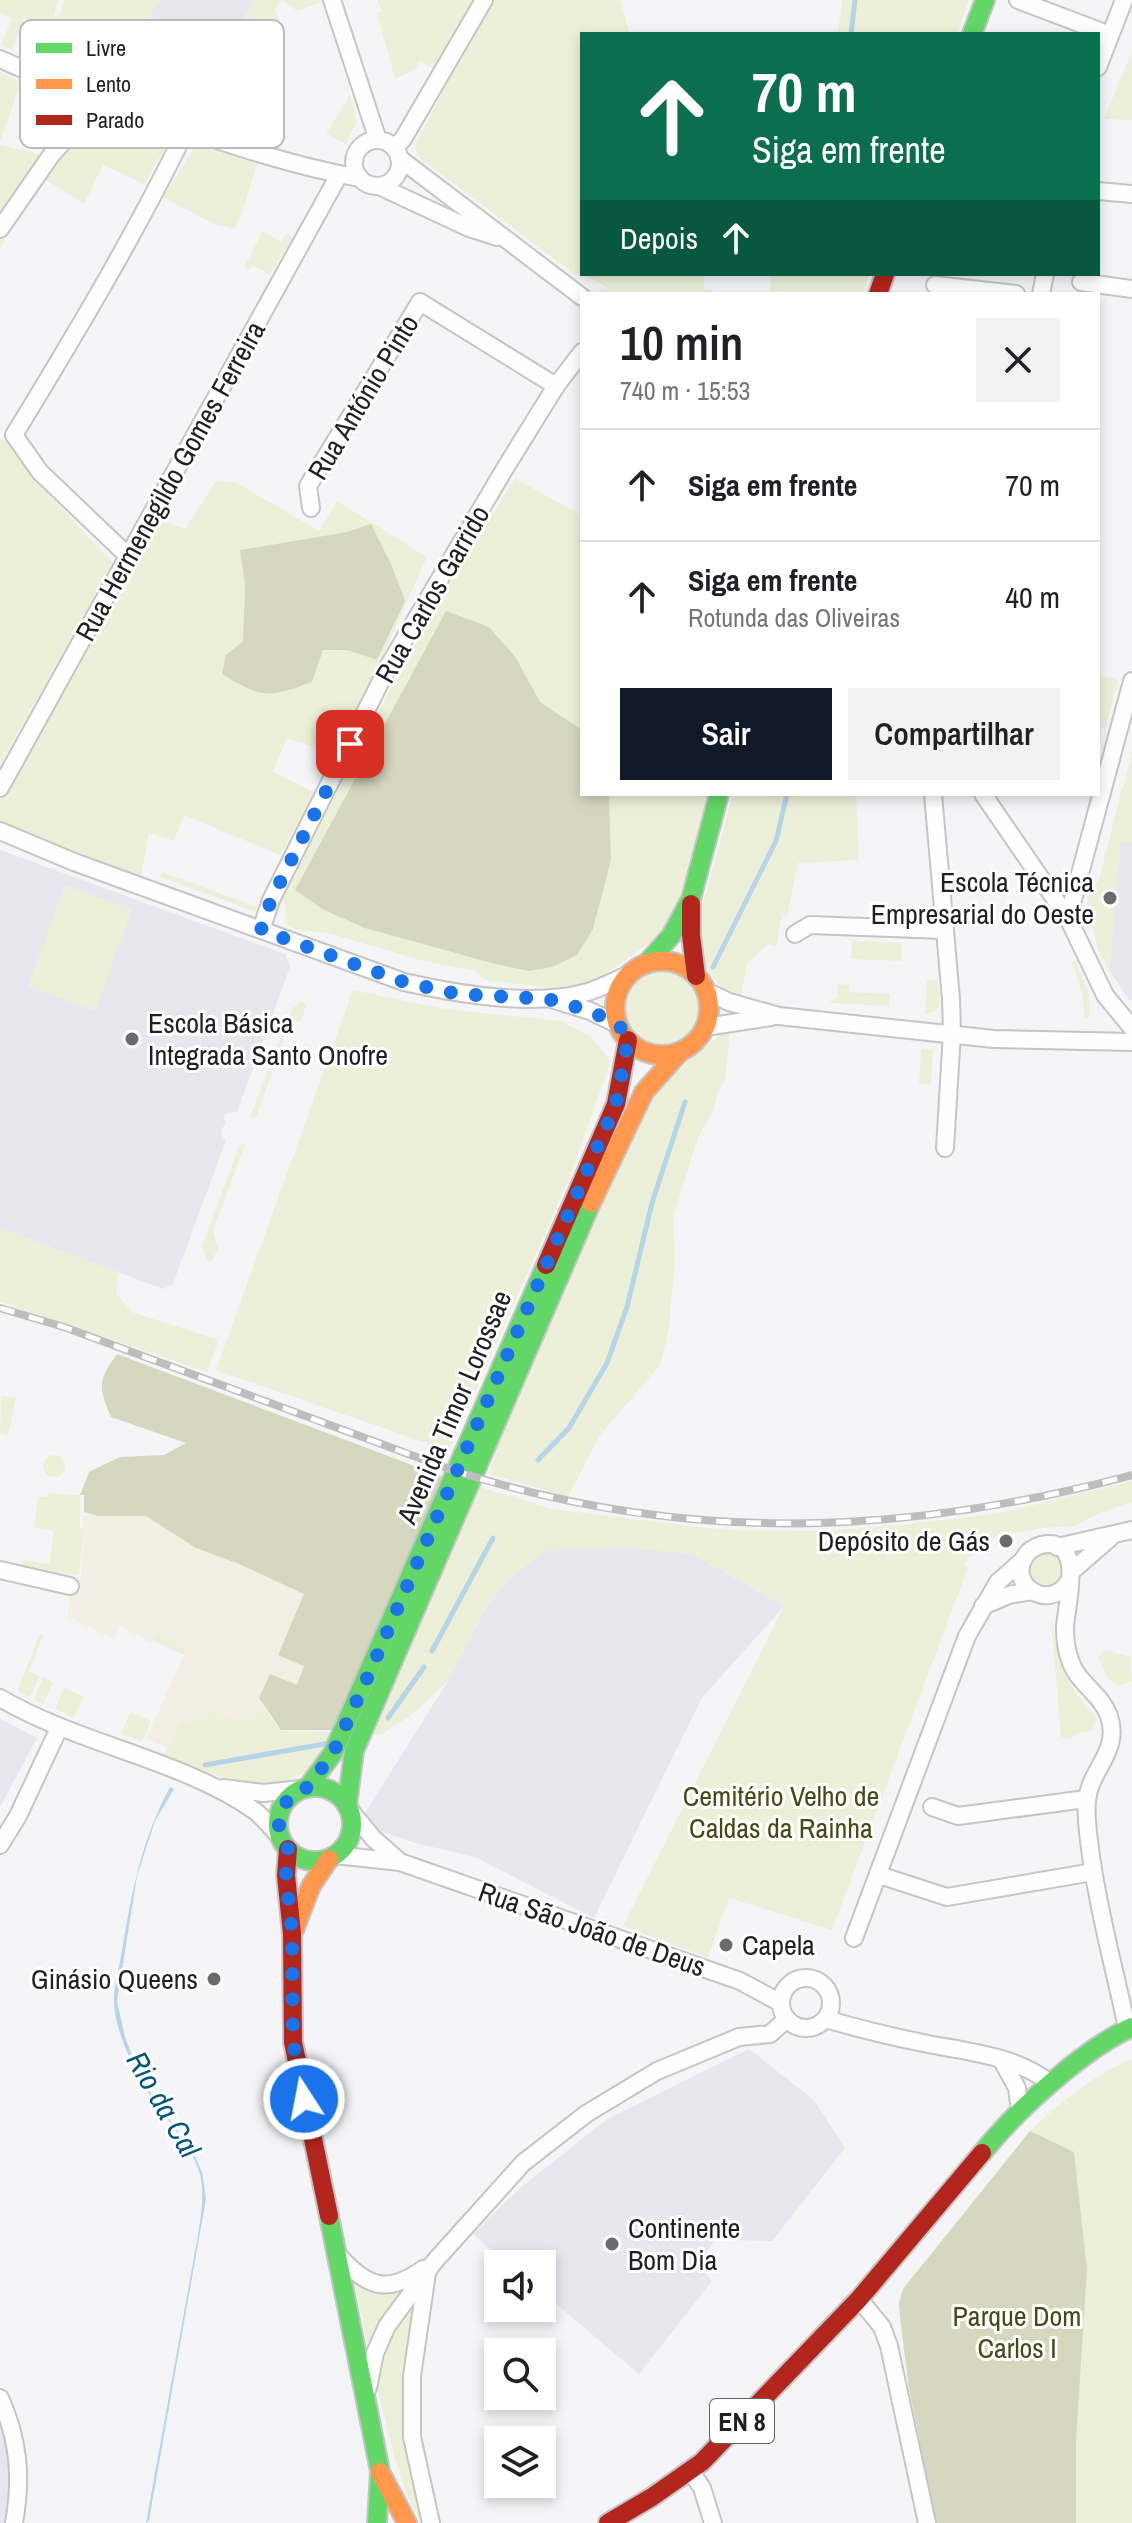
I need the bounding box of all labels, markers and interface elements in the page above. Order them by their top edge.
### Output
legend [20,20,284,148]
text: Livre [86,33,126,63]
text: 70 m [752,54,857,129]
icon: ahead [620,64,724,168]
text: Lento [86,69,131,99]
text: Parado [86,105,144,135]
text: Siga em frente [752,126,946,174]
icon: ahead [714,216,758,260]
text: Depois [620,218,698,258]
street label: Rua António Pinto [299,307,427,487]
text: 10 min [620,310,743,375]
street label: Rua Hermenegildo Gomes Ferreira [66,314,274,648]
button: close [976,318,1060,402]
text: 740 m · 15:53 [620,373,750,408]
icon: ahead [620,463,664,507]
text: Siga em frente [688,465,858,505]
text: 70 m [1005,465,1060,505]
street label: Rua Carlos Garrido [366,498,498,690]
text: Siga em frente [688,560,858,600]
icon: ahead [620,575,664,619]
text: 40 m [1005,577,1060,617]
text: Rotunda das Oliveiras [688,600,900,635]
button: Sair [620,688,832,780]
button: Compartilhar [848,688,1060,780]
pin [316,710,384,778]
icon: arrive [328,722,372,766]
place label: Escola Técnica Empresarial do Oeste [871,863,1094,933]
marker: Escola Técnica Empresarial do Oeste [1101,889,1119,907]
place label: Escola Básica Integrada Santo Onofre [148,1004,388,1074]
marker: Escola Básica Integrada Santo Onofre [123,1030,141,1048]
street label: Avenida Timor Lorossae [387,1284,520,1530]
place label: Depósito de Gás [818,1522,990,1560]
marker: Depósito de Gás [997,1532,1015,1550]
park label: Cemitério Velho de Caldas da Rainha [683,1777,879,1847]
street label: Rua São João de Deus [474,1872,710,1986]
place label: Capela [742,1926,815,1964]
marker: Capela [717,1936,735,1954]
place label: Ginásio Queens [31,1960,198,1998]
marker: Ginásio Queens [205,1970,223,1988]
water label: Rio da Cal [118,2044,211,2165]
position arrow [262,2057,346,2141]
place label: Continente Bom Dia [628,2209,740,2279]
marker: Continente Bom Dia [603,2235,621,2253]
map controls [484,2250,556,2498]
button: sound [484,2250,556,2322]
park label: Parque Dom Carlos I [953,2297,1081,2367]
button: search [484,2338,556,2410]
road number: EN 8 [710,2399,774,2443]
button: layers [484,2426,556,2498]

